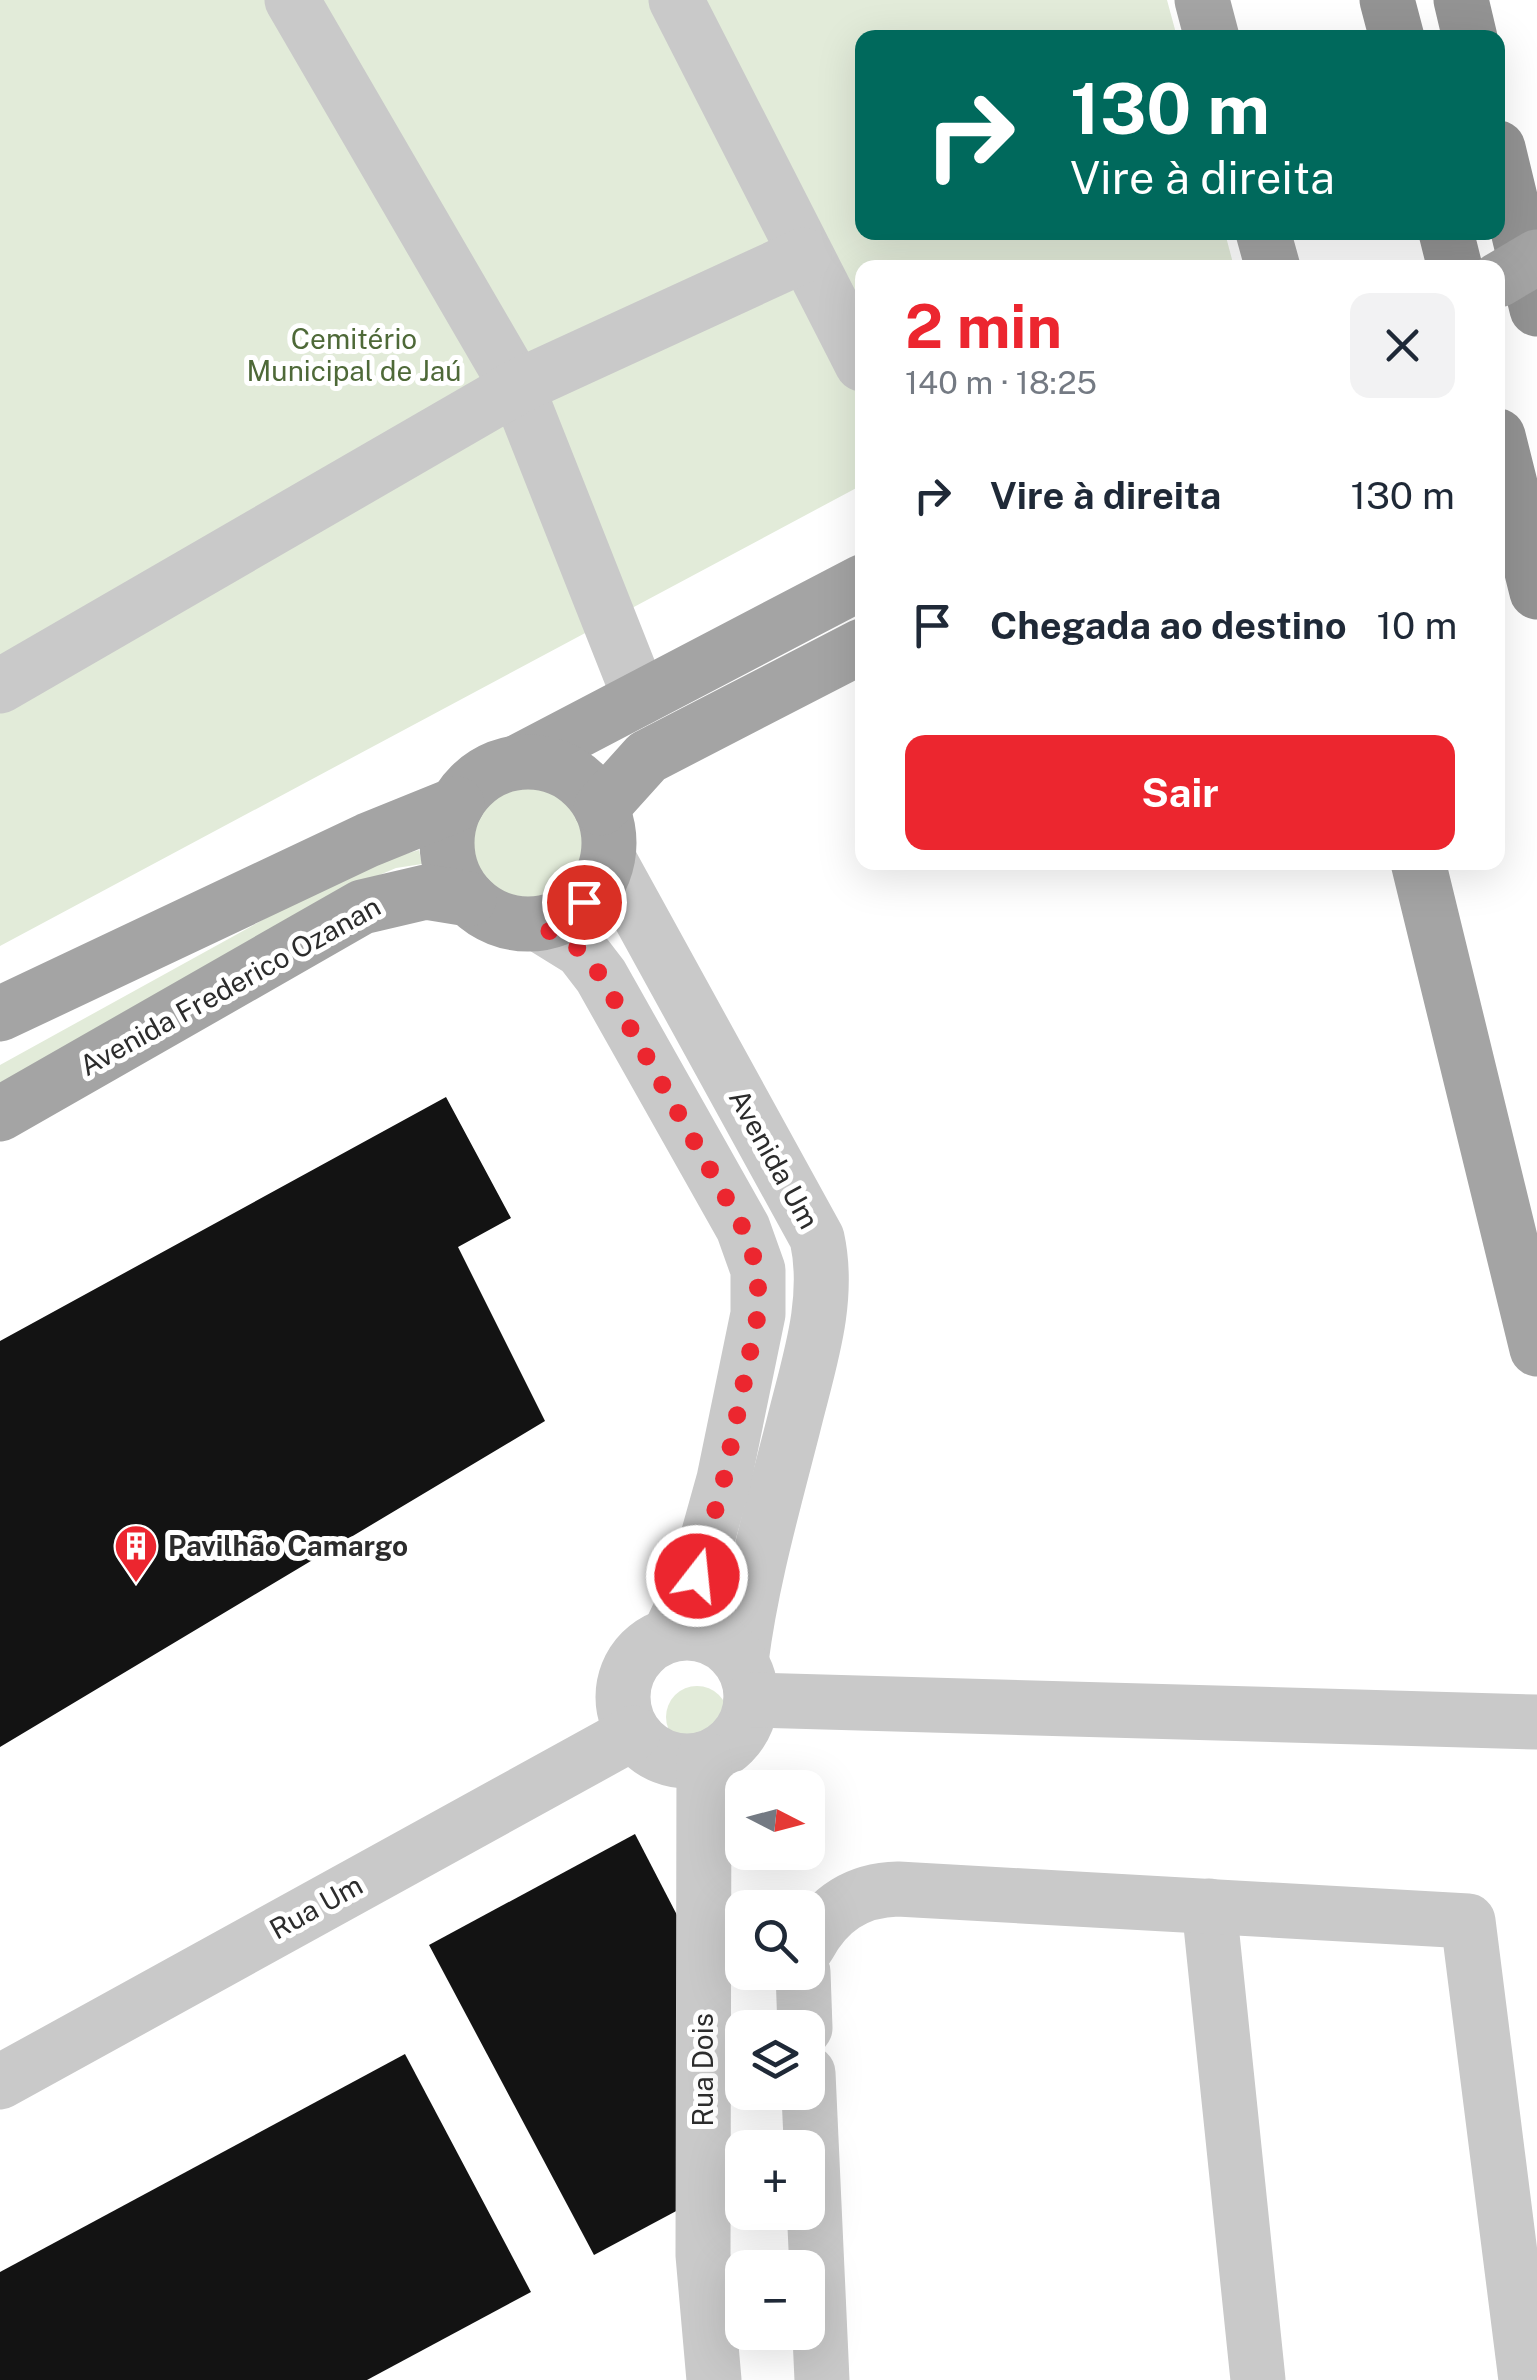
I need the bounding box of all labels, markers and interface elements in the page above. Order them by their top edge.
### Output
text: 130 m [1070,67,1270,150]
icon: right [905,70,1035,200]
text: Vire à direita [1070,151,1335,204]
text: 2 min [905,291,1062,362]
button: close [1350,293,1455,398]
park label: Cemitério Municipal de Jaú [246,322,462,387]
text: 140 m · 18:25 [905,364,1097,401]
icon: right [905,468,960,523]
text: Vire à direita [990,473,1221,518]
text: 130 m [1350,473,1455,518]
icon: arrive [905,598,960,653]
text: Chegada ao destino [990,603,1347,648]
text: 10 m [1377,603,1457,648]
button: Sair [905,735,1455,850]
pin [542,860,627,945]
icon: arrive [557,875,612,930]
street label: Avenida Frederico Ozanan [74,889,386,1082]
street label: Avenida Um [723,1083,826,1234]
building icon: Pavilhão Camargo [113,1523,159,1584]
position arrow [645,1524,749,1628]
place label: Pavilhão Camargo [168,1529,408,1562]
north arrow [725,1770,825,1870]
map controls [725,1770,825,2350]
street label: Rua Um [264,1868,368,1945]
button: search [725,1890,825,1990]
button: layers [725,2010,825,2110]
street label: Rua Dois [686,2013,719,2127]
button: + [725,2130,825,2230]
button: − [725,2250,825,2350]

